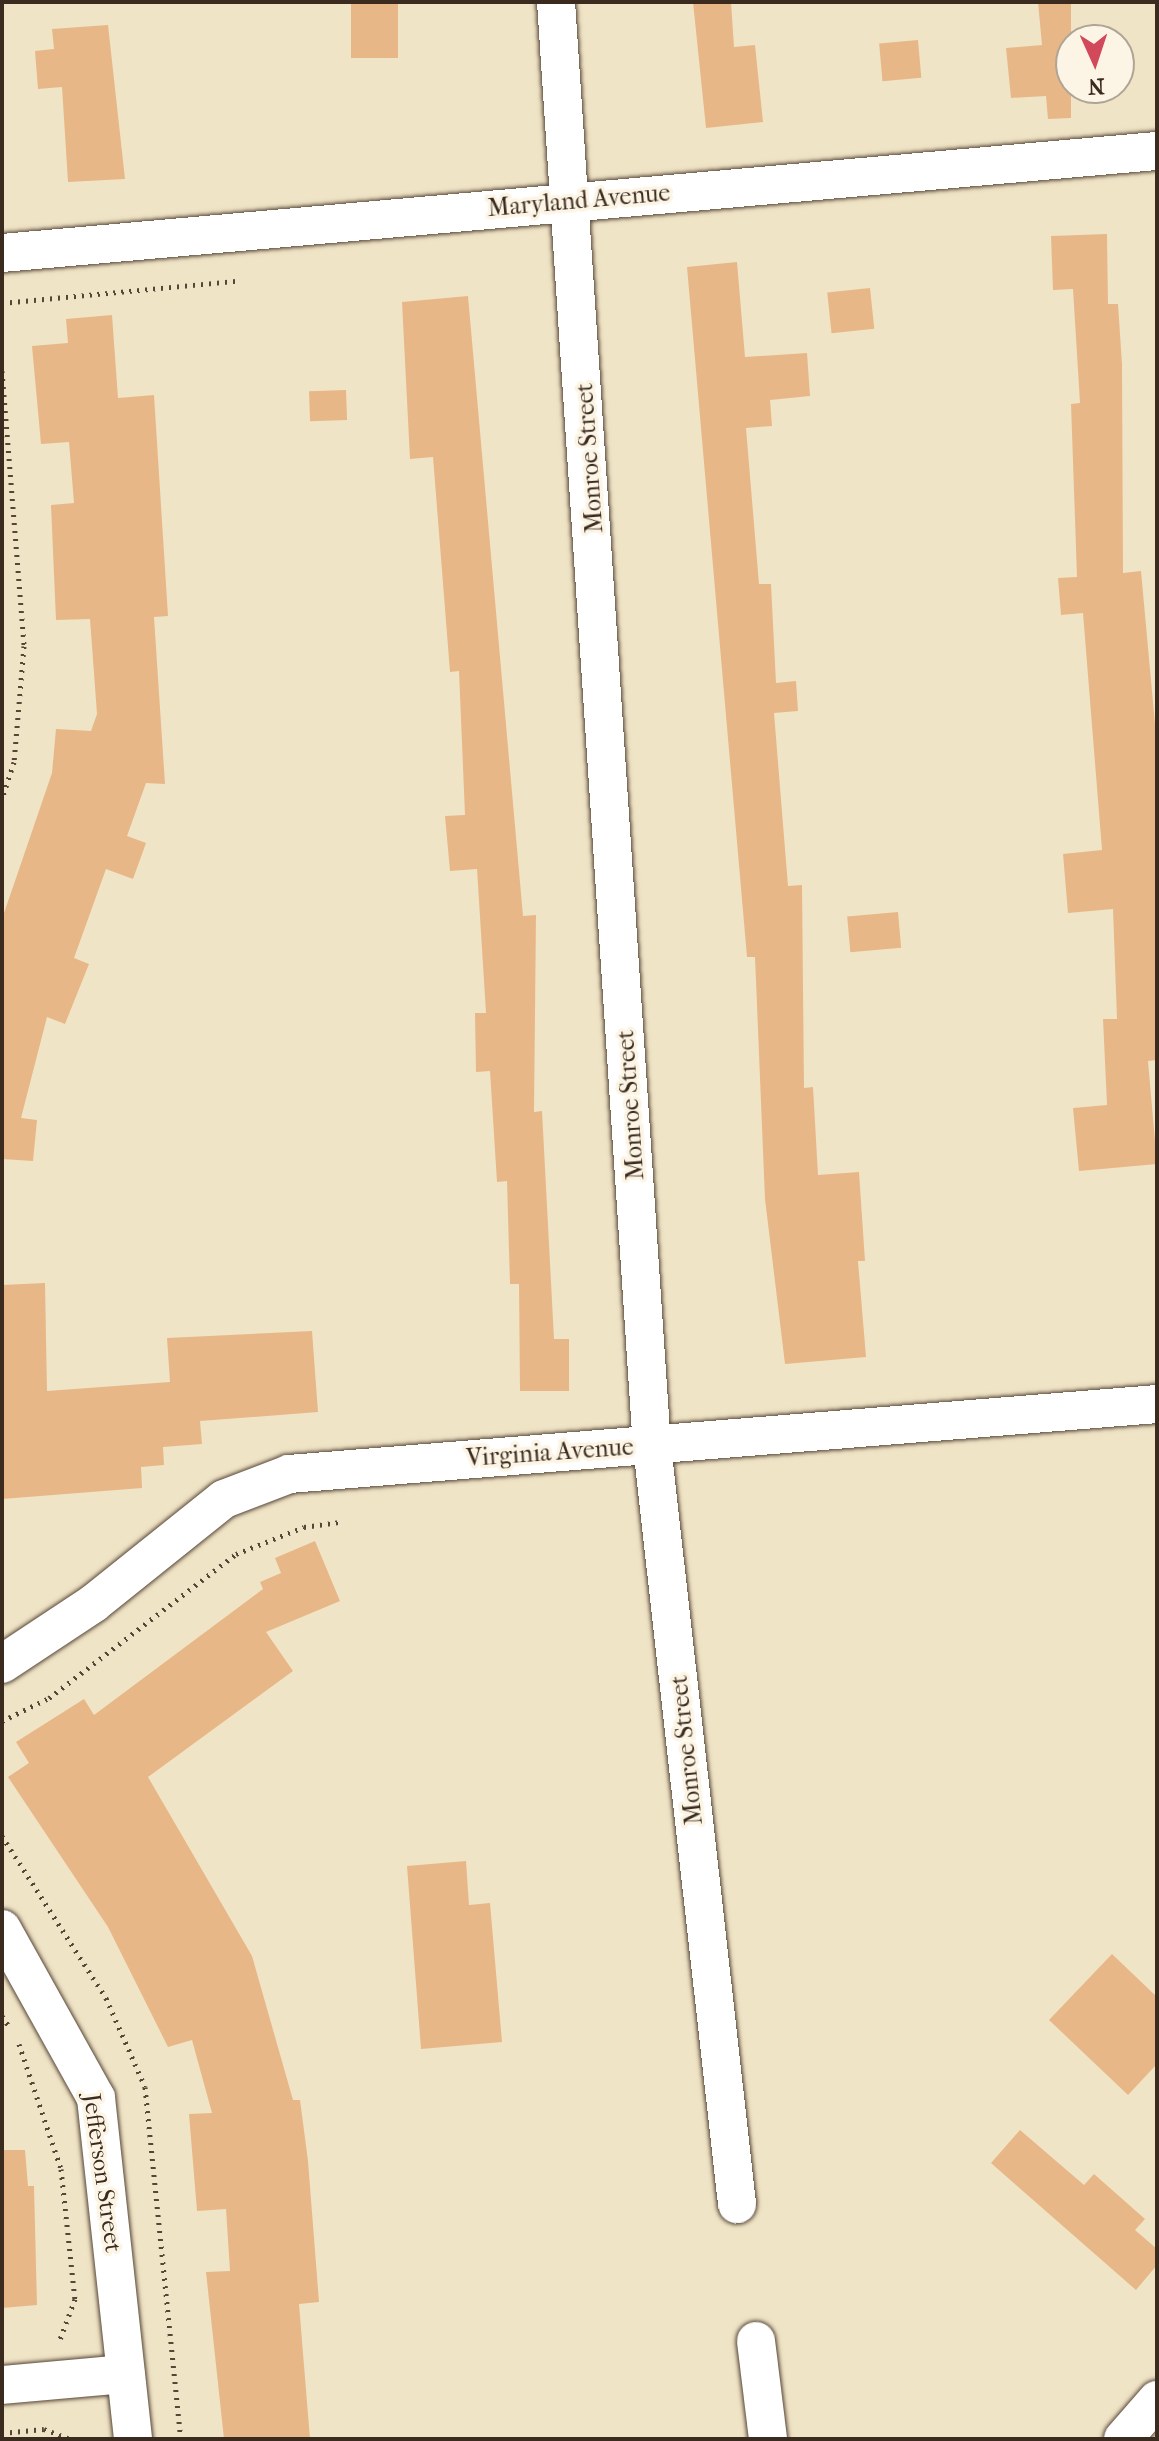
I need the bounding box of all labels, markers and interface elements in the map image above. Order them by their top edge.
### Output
north arrow [1055,24,1135,104]
text: N [1087,73,1105,99]
street label: Maryland Avenue [487,179,671,223]
street label: Monroe Street [570,382,610,534]
street label: Monroe Street [611,1029,651,1181]
street label: Virginia Avenue [465,1433,635,1473]
street label: Monroe Street [665,1674,709,1826]
street label: Jefferson Street [77,2092,127,2254]

